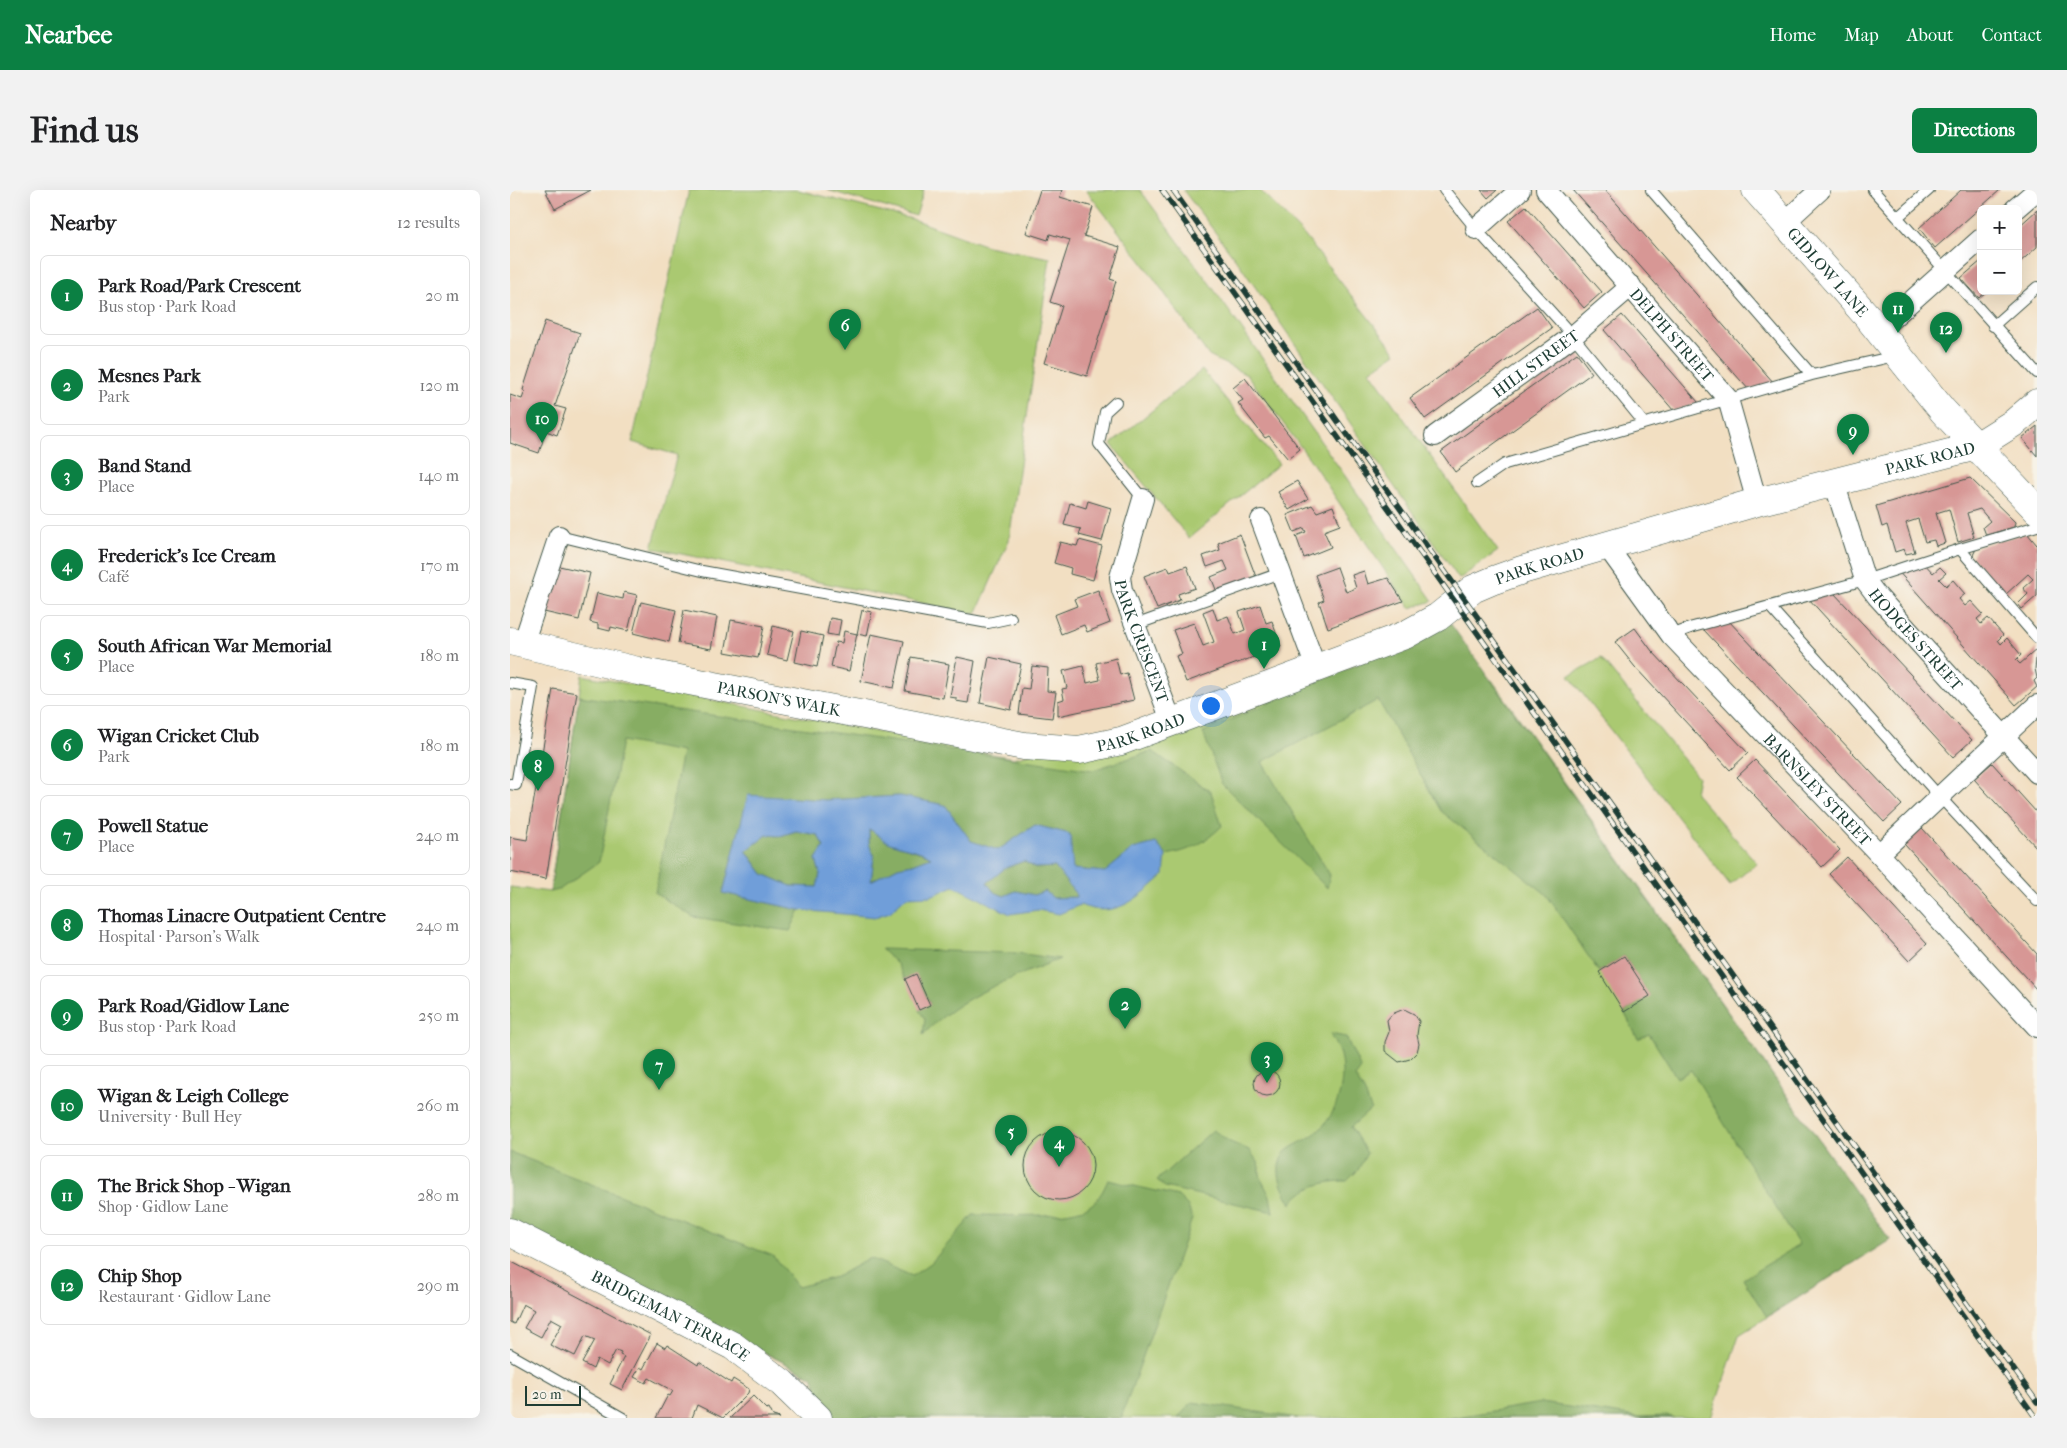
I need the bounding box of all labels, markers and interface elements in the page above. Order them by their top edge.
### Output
text: Nearbee [25,21,112,49]
text: Home [1769,25,1816,46]
text: Map [1844,25,1879,46]
text: About [1907,25,1953,46]
text: Contact [1981,25,2042,46]
button: Directions [1912,108,2037,153]
text: Find us [30,110,139,151]
map controls [1977,205,2022,295]
button: + [1977,205,2022,250]
text: Nearby [50,211,116,235]
text: 12 results [397,213,460,232]
street label: GIDLOW LANE [1784,223,1873,321]
button: − [1977,250,2022,295]
text: Park Road/Park Crescent [98,275,301,297]
street label: DELPH STREET [1626,284,1718,386]
text: 1 [64,286,70,305]
text: 20 m [425,286,459,305]
pin: 11 [1882,292,1914,333]
text: Bus stop · Park Road [98,297,236,316]
pin: 6 [829,309,861,350]
pin: 12 [1930,312,1962,353]
street label: HILL STREET [1488,325,1583,401]
text: Mesnes Park [98,365,201,387]
text: 2 [63,376,71,395]
text: 120 m [420,376,459,395]
text: Park [98,387,130,406]
pin: 10 [526,402,558,443]
pin: 9 [1837,414,1869,455]
street label: PARK ROAD [1883,437,1977,479]
text: Band Stand [98,455,191,477]
text: 3 [64,466,70,485]
text: 140 m [418,466,459,485]
text: Place [98,477,134,496]
street label: PARK ROAD [1492,543,1586,588]
text: Frederick's Ice Cream [98,545,276,567]
text: 4 [62,556,72,575]
text: 170 m [420,556,459,575]
text: Café [98,567,129,586]
street label: PARK CRESCENT [1111,578,1173,705]
street label: HODGES STREET [1865,584,1967,694]
pin: 1 [1248,628,1280,669]
text: South African War Memorial [98,635,332,657]
text: 5 [64,646,70,665]
text: 180 m [420,646,459,665]
text: Place [98,657,134,676]
street label: PARSON'S WALK [716,677,844,720]
your location [1198,693,1224,719]
street label: PARK ROAD [1095,709,1187,756]
text: Wigan Cricket Club [98,725,259,747]
street label: BARNSLEY STREET [1760,729,1875,850]
text: 6 [63,736,71,755]
text: 180 m [420,736,459,755]
text: Park [98,747,130,766]
pin: 8 [522,750,554,791]
text: Powell Statue [98,815,208,837]
text: 7 [63,826,71,845]
text: 240 m [416,826,459,845]
text: Place [98,837,134,856]
text: Thomas Linacre Outpatient Centre [98,905,386,927]
text: 8 [63,916,71,935]
text: 240 m [416,916,459,935]
text: Hospital · Parson's Walk [98,927,260,946]
pin: 2 [1109,988,1141,1029]
text: Park Road/Gidlow Lane [98,995,289,1017]
text: 9 [63,1006,71,1025]
text: 250 m [418,1006,459,1025]
text: Bus stop · Park Road [98,1017,236,1036]
pin: 3 [1251,1042,1283,1083]
pin: 7 [643,1049,675,1090]
text: Wigan & Leigh College [98,1085,289,1107]
text: 10 [60,1096,74,1115]
text: 260 m [417,1096,459,1115]
text: University · Bull Hey [98,1107,242,1126]
pin: 5 [995,1115,1027,1156]
pin: 4 [1043,1126,1075,1167]
text: The Brick Shop - Wigan [98,1175,291,1197]
text: 11 [61,1186,73,1205]
text: 280 m [417,1186,459,1205]
text: Shop · Gidlow Lane [98,1197,228,1216]
text: Chip Shop [98,1265,182,1287]
street label: BRIDGEMAN TERRACE [588,1266,754,1365]
text: 12 [60,1276,74,1295]
text: 290 m [417,1276,459,1295]
text: Restaurant · Gidlow Lane [98,1287,271,1306]
scale bar [525,1383,581,1406]
text: 20 m [532,1386,562,1403]

